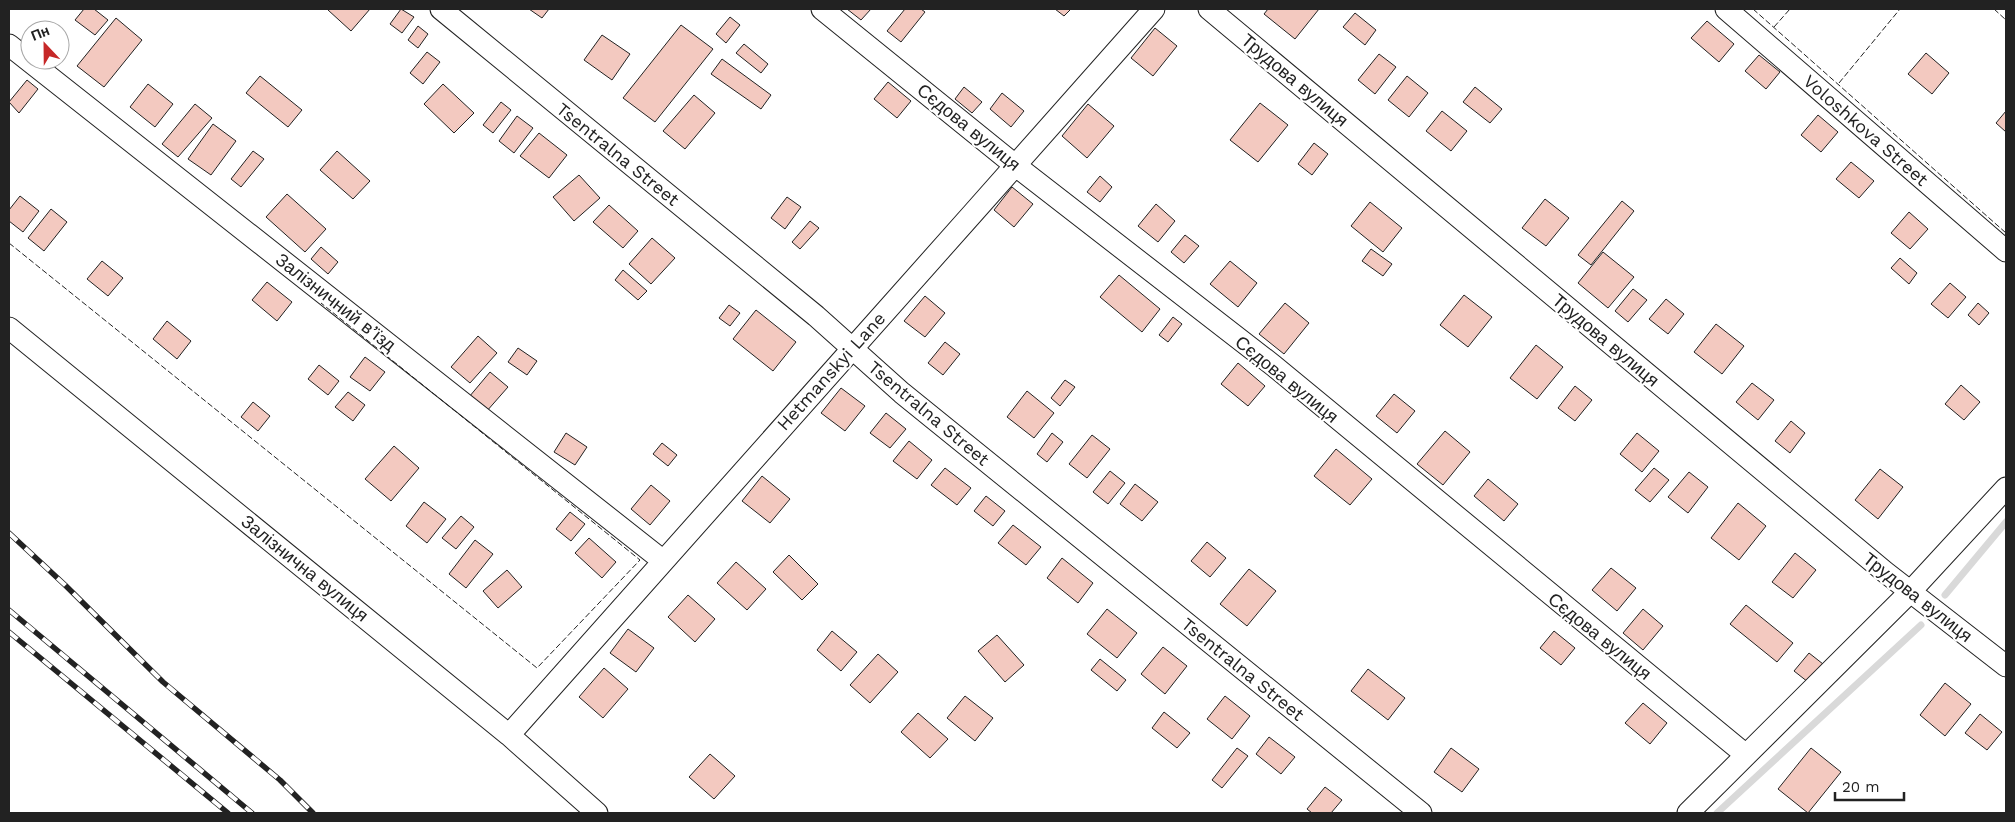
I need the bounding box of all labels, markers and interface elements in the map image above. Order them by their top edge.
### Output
north arrow [20,20,70,70]
text: Пн [29,22,52,44]
street label: Трудова вулиця [1237,29,1353,131]
street label: Voloshkova Street [1799,70,1933,190]
street label: Сєдова вулиця [913,79,1025,175]
street label: Tsentralna Street [552,98,684,210]
street label: Залізничний в’їзд [272,249,401,356]
street label: Трудова вулиця [1548,289,1664,391]
street label: Hetmanskyi Lane [772,308,890,434]
street label: Сєдова вулиця [1231,331,1343,427]
street label: Tsentralna Street [864,356,994,470]
street label: Залізнична вулиця [237,510,373,626]
street label: Трудова вулиця [1859,548,1977,646]
street label: Сєдова вулиця [1544,588,1656,684]
street label: Tsentralna Street [1177,613,1309,725]
scale bar [1835,770,1904,802]
text: 20 m [1842,778,1880,796]

